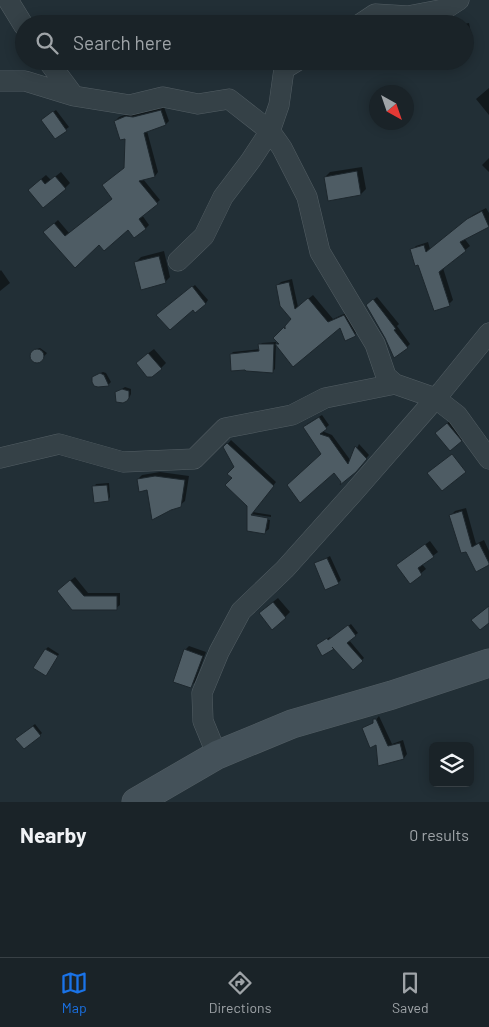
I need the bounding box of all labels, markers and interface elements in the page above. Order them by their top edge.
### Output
search box [15,15,474,70]
icon: search [33,29,61,57]
text: Search here [73,31,172,54]
north arrow [369,85,414,130]
map controls [429,742,474,787]
button: layers [429,742,474,787]
text: Nearby [20,822,86,847]
text: 0 results [409,825,469,844]
tab: Map [60,969,88,1016]
tab: Directions [209,969,271,1016]
tab: Saved [392,969,429,1016]

